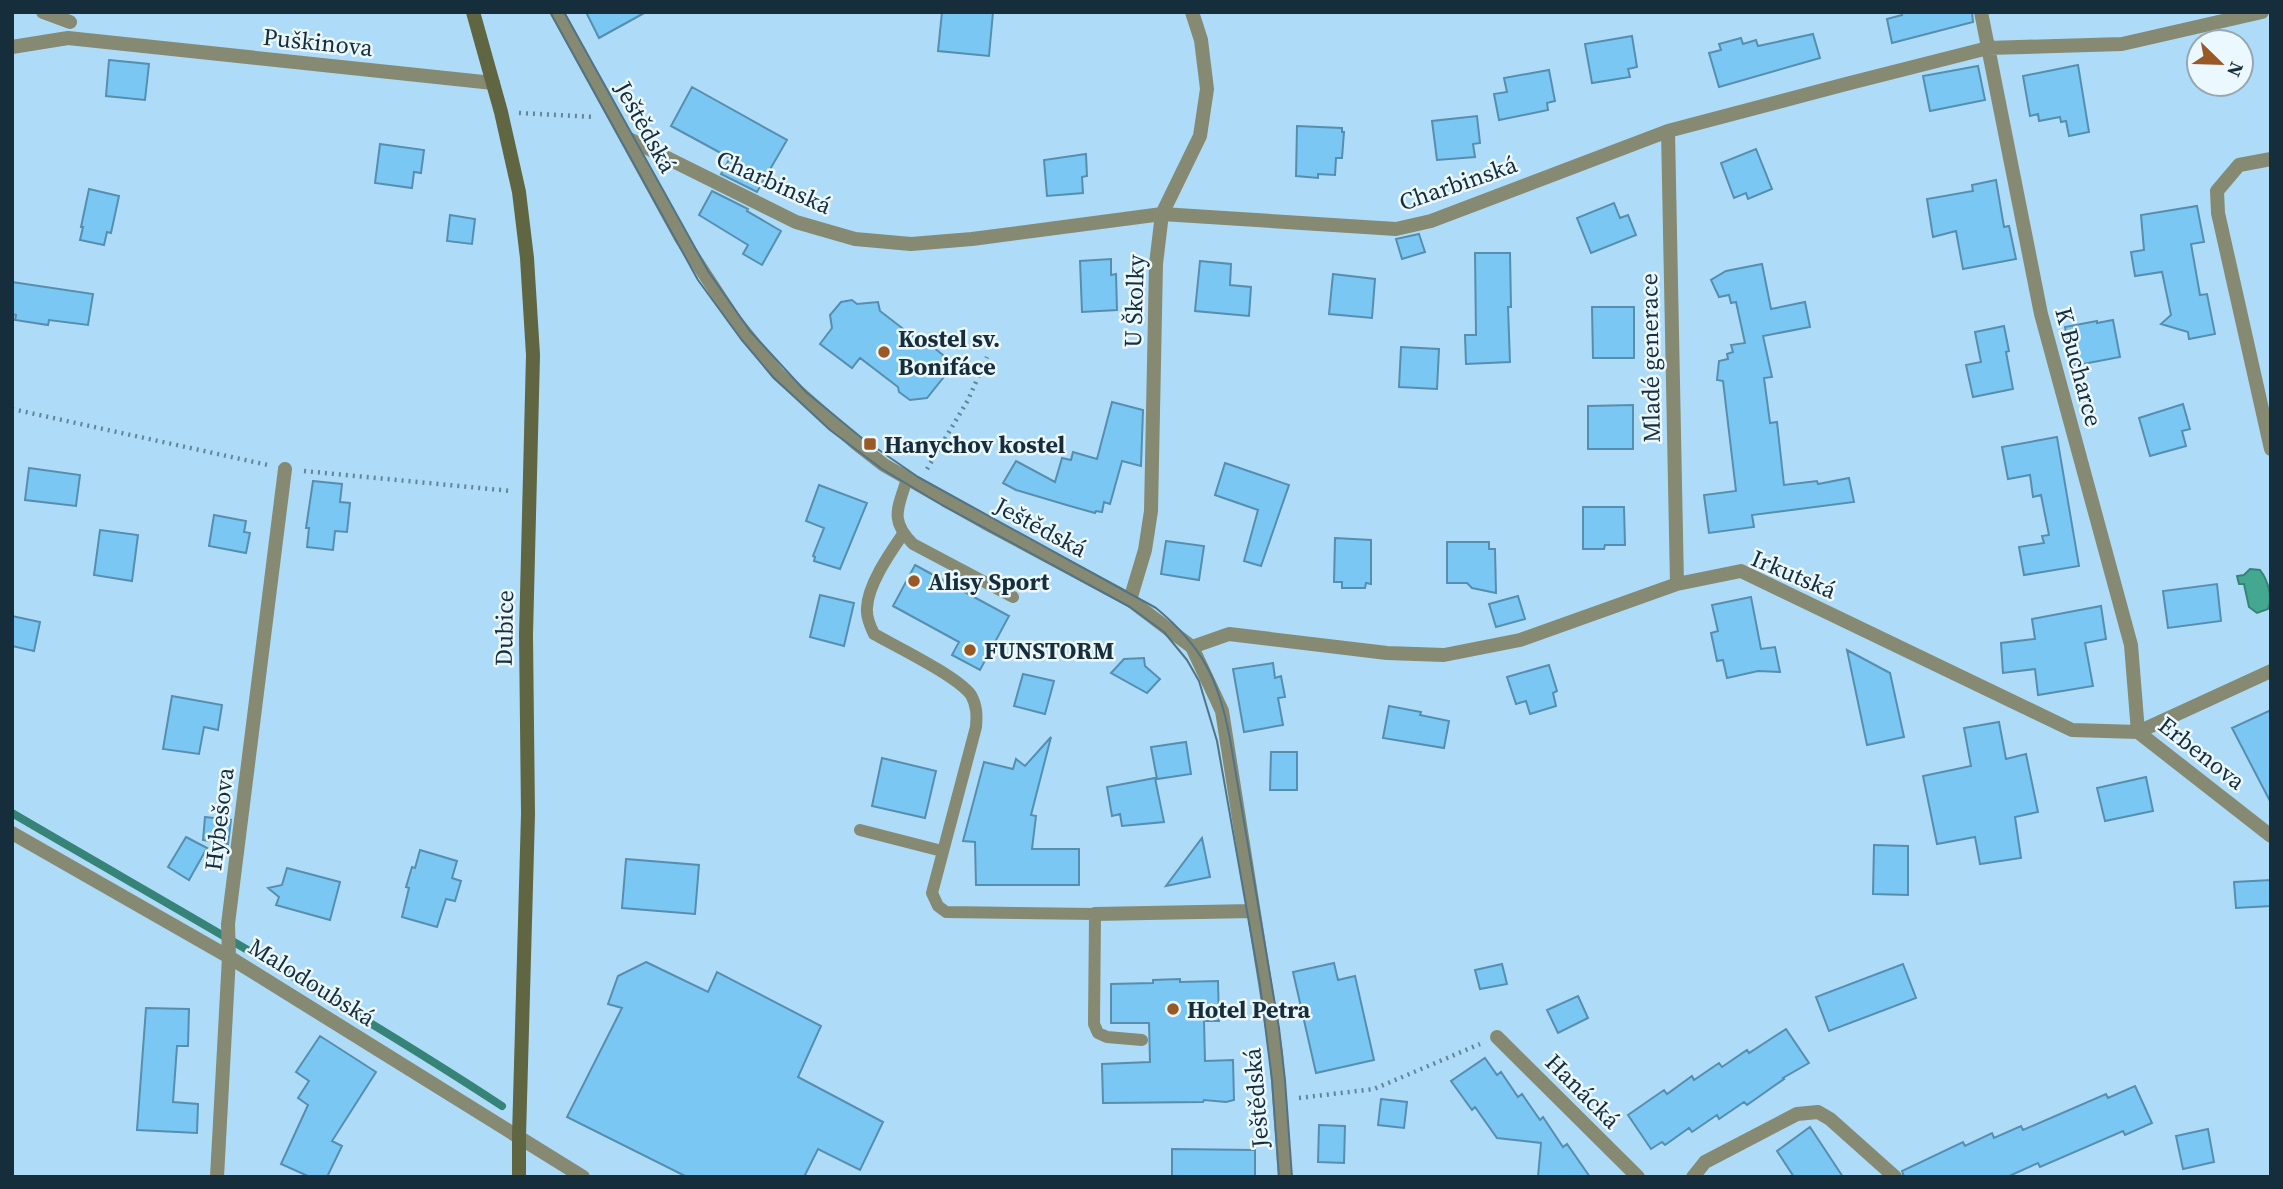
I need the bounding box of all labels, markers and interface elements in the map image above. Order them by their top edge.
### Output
street label: Puškinova [261,20,375,64]
north arrow [2185,28,2255,98]
text: N [2221,58,2250,81]
street label: Ještědská [607,74,685,180]
street label: Charbinská [711,142,837,222]
street label: Charbinská [1395,147,1522,219]
street label: U Školky [1116,253,1152,348]
street label: Mladé generace [1632,273,1668,443]
street label: K Bucharce [2047,304,2111,430]
place label: Kostel sv. Bonifáce [898,322,1000,383]
marker: Kostel sv. Bonifáce [876,344,892,360]
place label: Hanychov kostel [884,428,1065,461]
marker: Hanychov kostel [862,436,878,452]
street label: Ještědská [988,488,1094,565]
street label: Irkutská [1746,541,1842,607]
place label: Alisy Sport [928,565,1050,598]
marker: Alisy Sport [906,573,922,589]
street label: Dubice [487,590,521,666]
place label: FUNSTORM [984,634,1114,667]
marker: FUNSTORM [962,642,978,658]
street label: Erbenova [2152,709,2253,798]
street label: Hybešova [196,765,242,872]
street label: Malodoubská [242,930,382,1034]
place label: Hotel Petra [1187,993,1311,1026]
marker: Hotel Petra [1165,1001,1181,1017]
street label: Ještědská [1235,1046,1277,1150]
street label: Hanácká [1538,1046,1628,1136]

